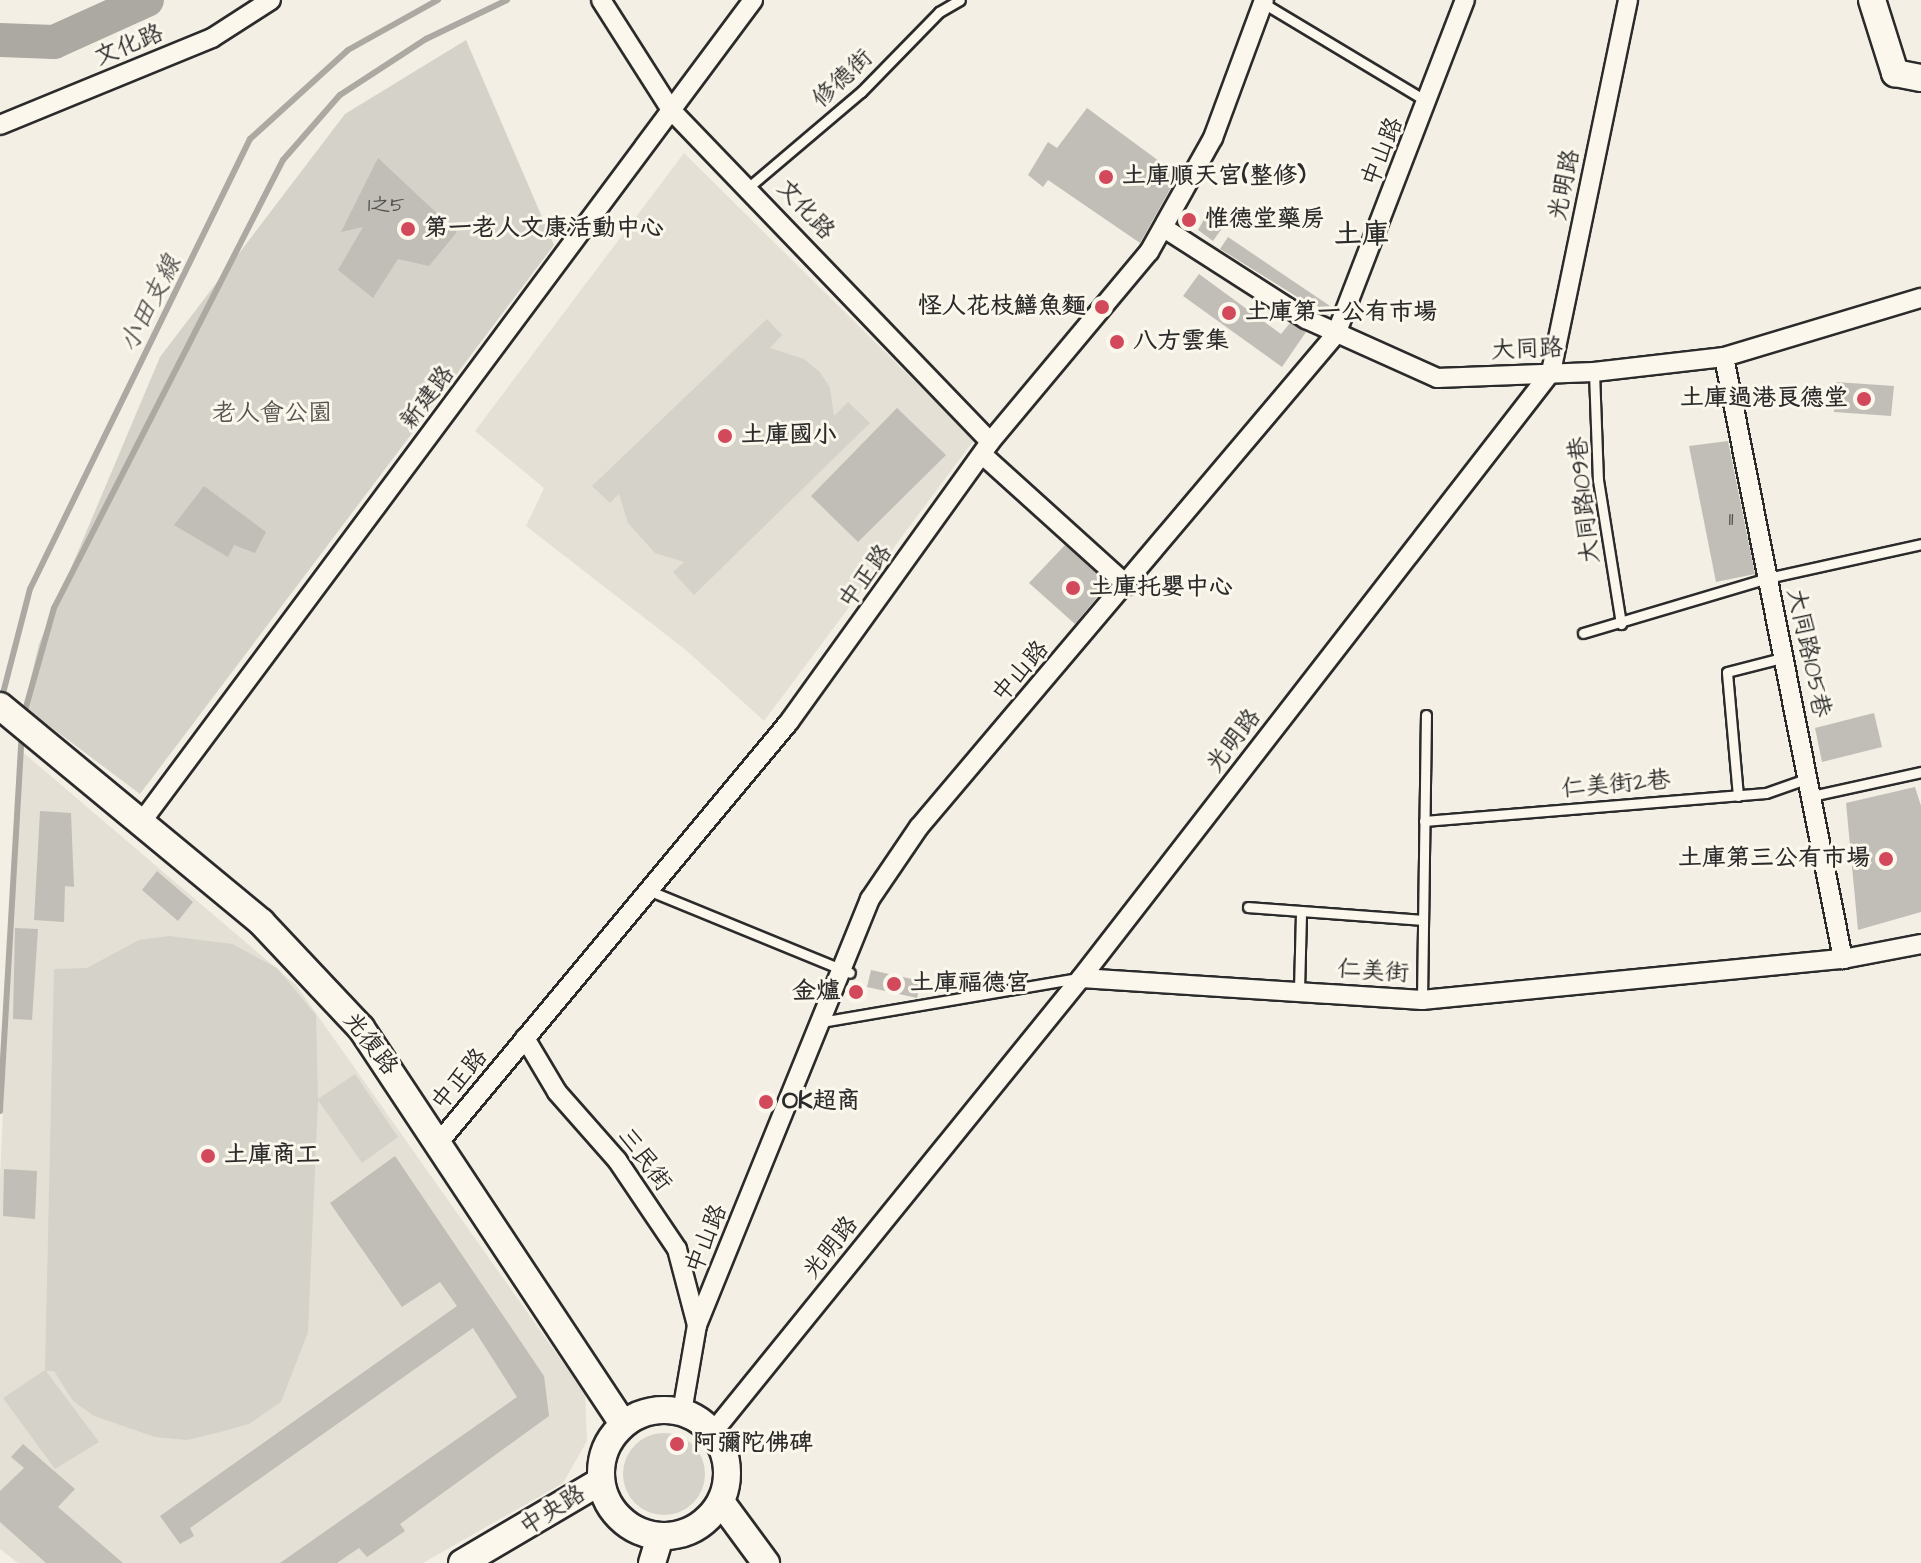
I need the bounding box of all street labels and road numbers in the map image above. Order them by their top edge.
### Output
street label: 文化路 [90,19,168,73]
street label: 修德街 [807,44,879,114]
street label: 中山路 [1356,113,1410,191]
street label: 光明路 [1543,147,1587,223]
street label: 文化路 [770,174,840,246]
street label: 大同路 [1491,334,1563,366]
street label: 新建路 [395,361,461,435]
street label: 大同路109巷 [1564,435,1606,565]
street label: 中正路 [833,539,899,615]
street label: 大同路105巷 [1780,586,1836,720]
street label: 中山路 [987,635,1055,709]
street label: 光明路 [1200,704,1268,778]
street label: 仁美街2巷 [1560,766,1672,804]
street label: 仁美街 [1336,955,1410,989]
street label: 光復路 [336,1007,404,1081]
street label: 中正路 [426,1043,494,1117]
street label: 三民街 [611,1123,677,1197]
street label: 中山路 [680,1200,734,1278]
street label: 光明路 [797,1211,865,1285]
street label: 中央路 [515,1480,591,1542]

